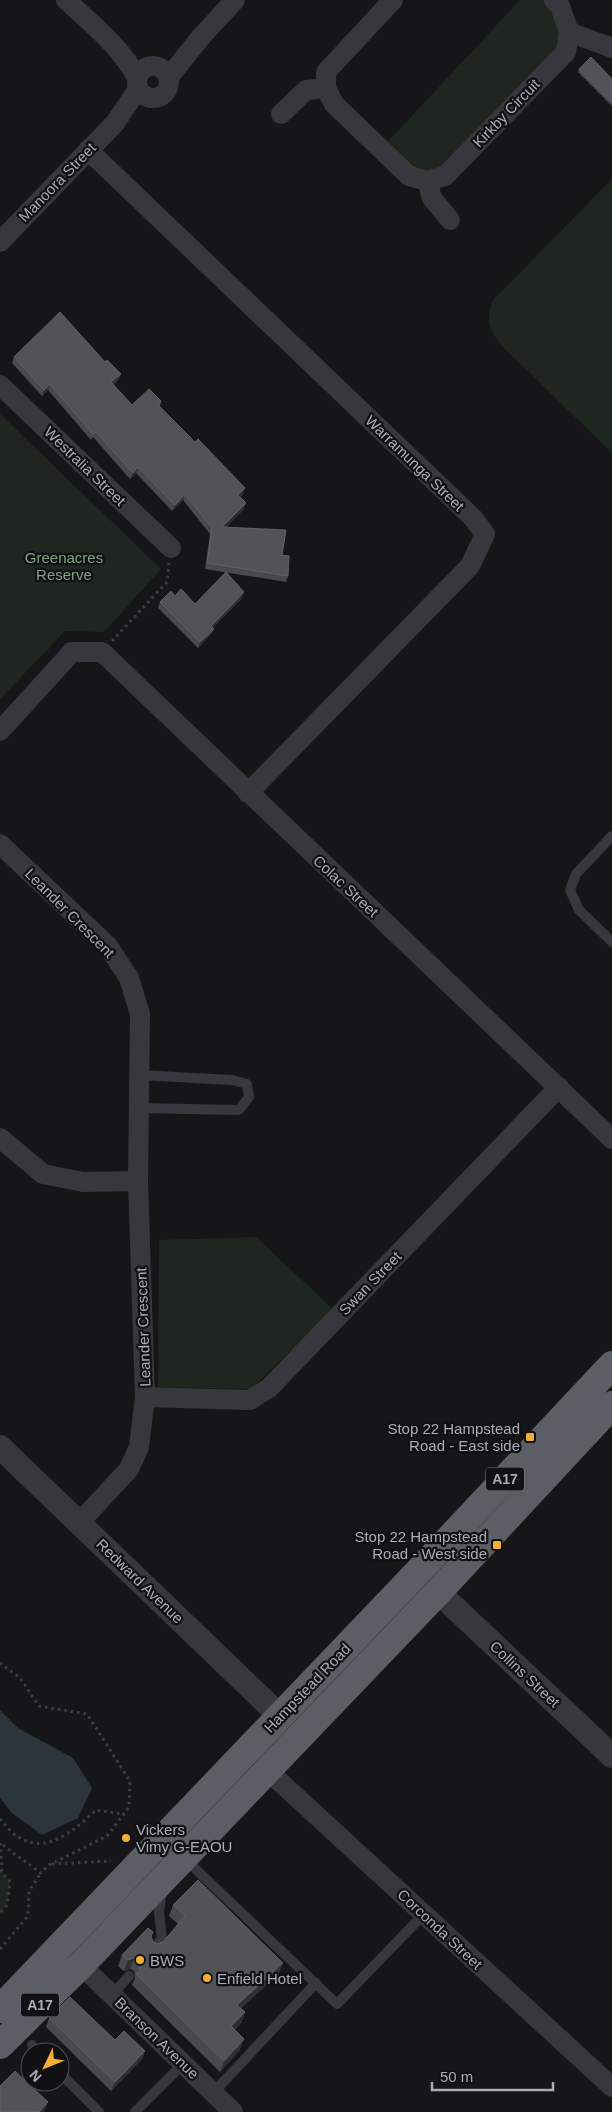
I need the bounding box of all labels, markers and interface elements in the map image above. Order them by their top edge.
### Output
street label: Kirkby Circuit [469,75,543,151]
street label: Manoora Street [15,138,100,225]
street label: Warramunga Street [362,412,468,515]
street label: Westralia Street [41,423,130,510]
park label: Greenacres Reserve [25,549,103,583]
street label: Colac Street [310,852,383,921]
street label: Leander Crescent [22,865,119,962]
street label: Swan Street [336,1247,405,1318]
street label: Leander Crescent [132,1266,154,1387]
place label: Stop 22 Hampstead Road - East side [387,1420,520,1454]
marker: Stop 22 Hampstead Road - East side [524,1431,536,1443]
road number: A17 [486,1468,524,1490]
place label: Stop 22 Hampstead Road - West side [354,1528,487,1562]
street label: Redward Avenue [93,1535,187,1627]
marker: Stop 22 Hampstead Road - West side [491,1539,503,1551]
street label: Collins Street [487,1637,564,1711]
street label: Hampstead Road [260,1640,354,1736]
place label: Vickers Vimy G-EAOU [136,1821,232,1855]
marker: Vickers Vimy G-EAOU [120,1832,132,1844]
street label: Corconda Street [394,1886,486,1973]
place label: BWS [150,1952,184,1969]
marker: BWS [134,1954,146,1966]
place label: Enfield Hotel [217,1970,302,1987]
marker: Enfield Hotel [201,1972,213,1984]
road number: A17 [21,1994,59,2016]
street label: Branson Avenue [112,1994,202,2082]
north arrow [20,2042,70,2092]
scale bar [432,2060,553,2092]
text: N [26,2067,45,2085]
text: 50 m [440,2068,473,2085]

